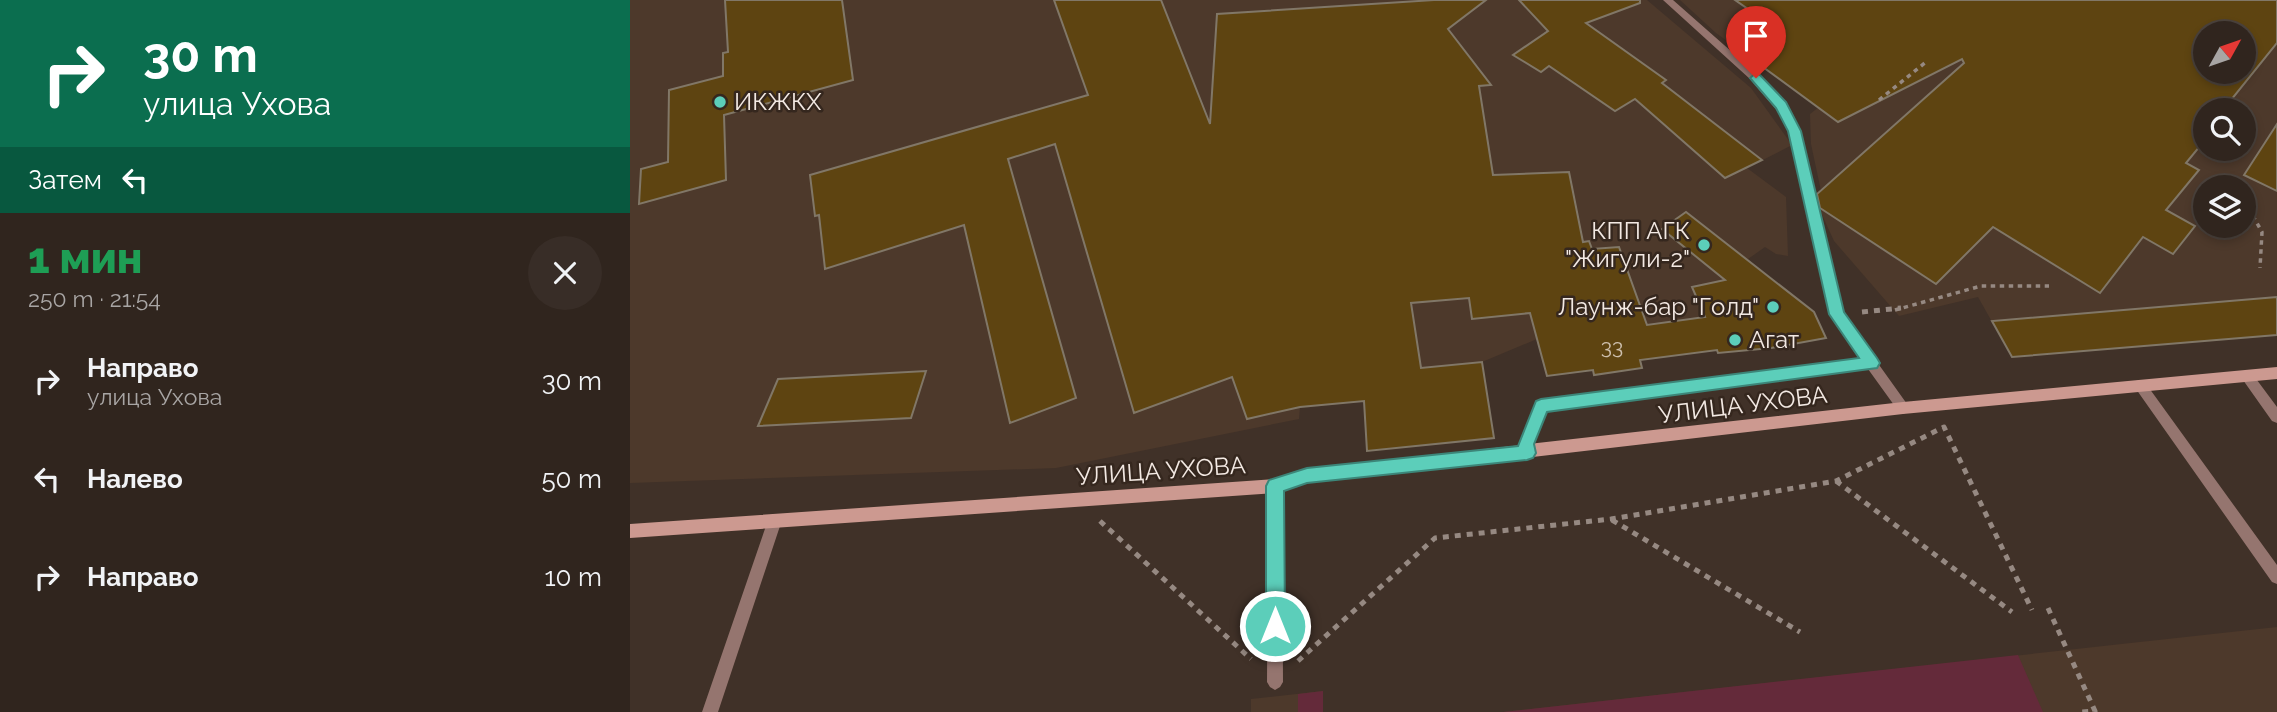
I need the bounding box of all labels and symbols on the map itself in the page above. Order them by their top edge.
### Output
pin [1726,6,1786,78]
north arrow [2193,21,2256,84]
place label: ИКЖКХ [734,87,822,116]
marker: ИКЖКХ [712,94,728,110]
place label: КПП АГК "Жигули-2" [1565,216,1690,273]
marker: КПП АГК "Жигули-2" [1696,237,1712,253]
place label: Лаунж-бар "Голд" [1558,292,1759,321]
marker: Лаунж-бар "Голд" [1765,299,1781,315]
place label: Агат [1749,325,1800,354]
marker: Агат [1727,332,1743,348]
house number: 33 [1601,334,1623,359]
street label: УЛИЦА УХОВА [1657,380,1829,429]
street label: УЛИЦА УХОВА [1075,450,1247,491]
position arrow [1238,589,1312,663]

